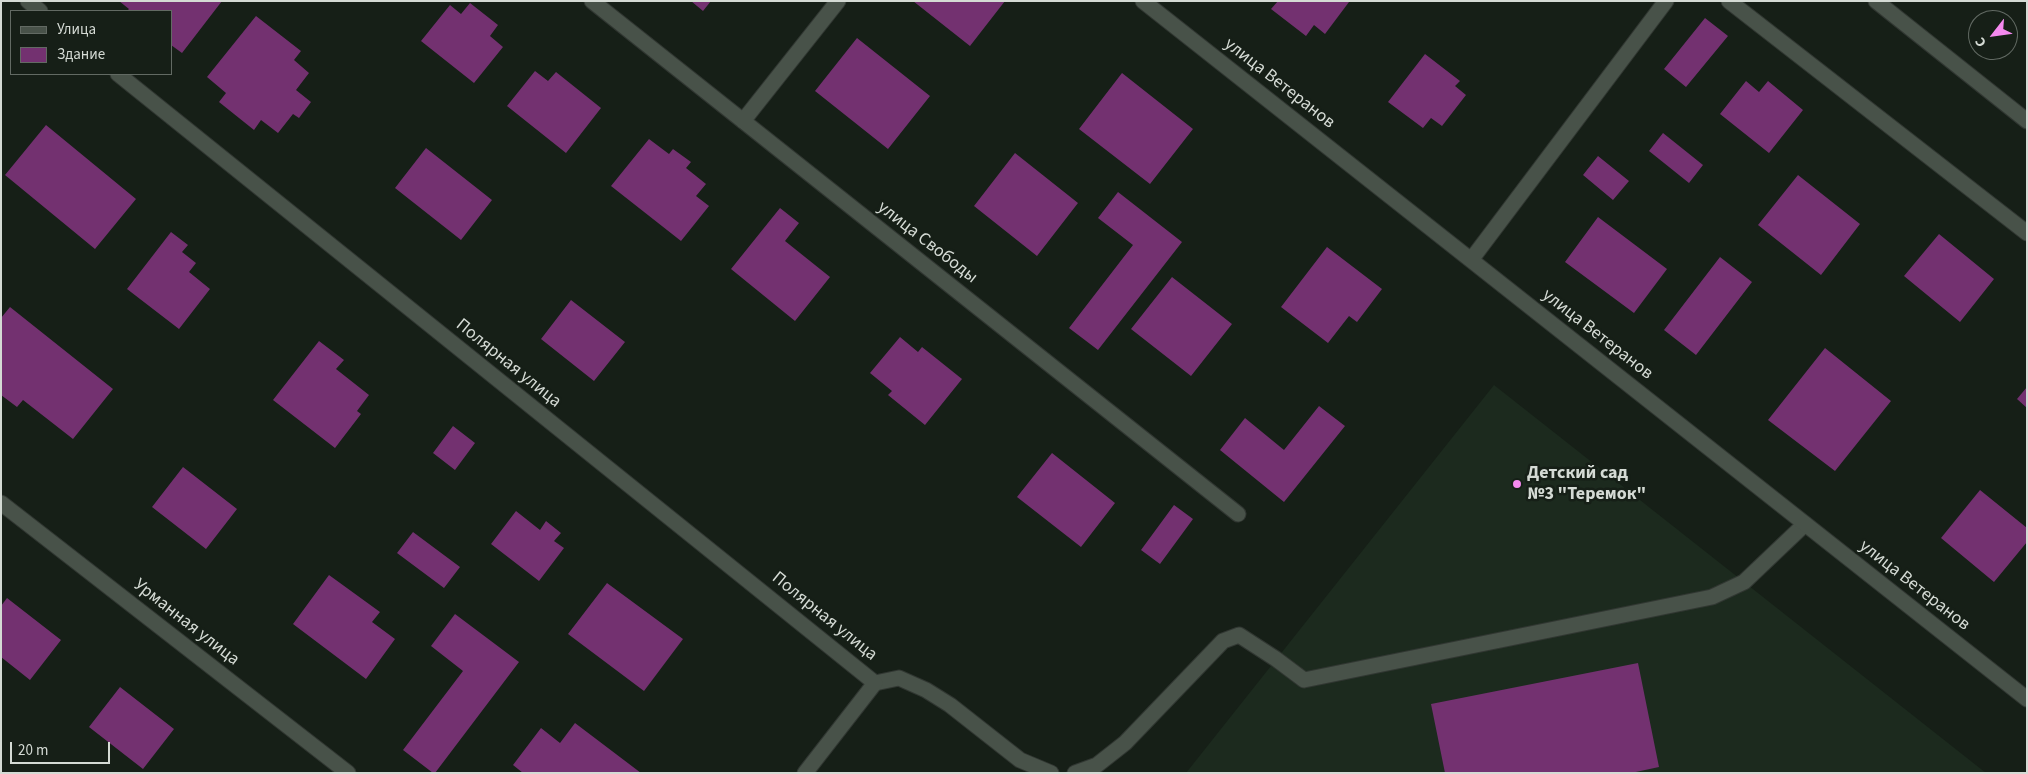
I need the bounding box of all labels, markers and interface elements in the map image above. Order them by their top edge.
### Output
legend [10,10,172,75]
north arrow [1968,10,2018,60]
text: Улица [57,19,96,40]
text: С [1970,33,1992,51]
street label: улица Ветеранов [1219,34,1339,134]
text: Здание [57,44,105,65]
street label: улица Свободы [873,197,981,289]
street label: улица Ветеранов [1537,285,1657,385]
street label: Полярная улица [451,315,565,413]
place label: Детский сад №3 "Теремок" [1527,463,1646,506]
marker: Детский сад №3 "Теремок" [1511,478,1523,490]
street label: улица Ветеранов [1854,536,1974,636]
street label: Полярная улица [767,568,881,666]
street label: Урманная улица [129,575,243,671]
scale bar [12,732,112,764]
text: 20 m [18,740,48,761]

